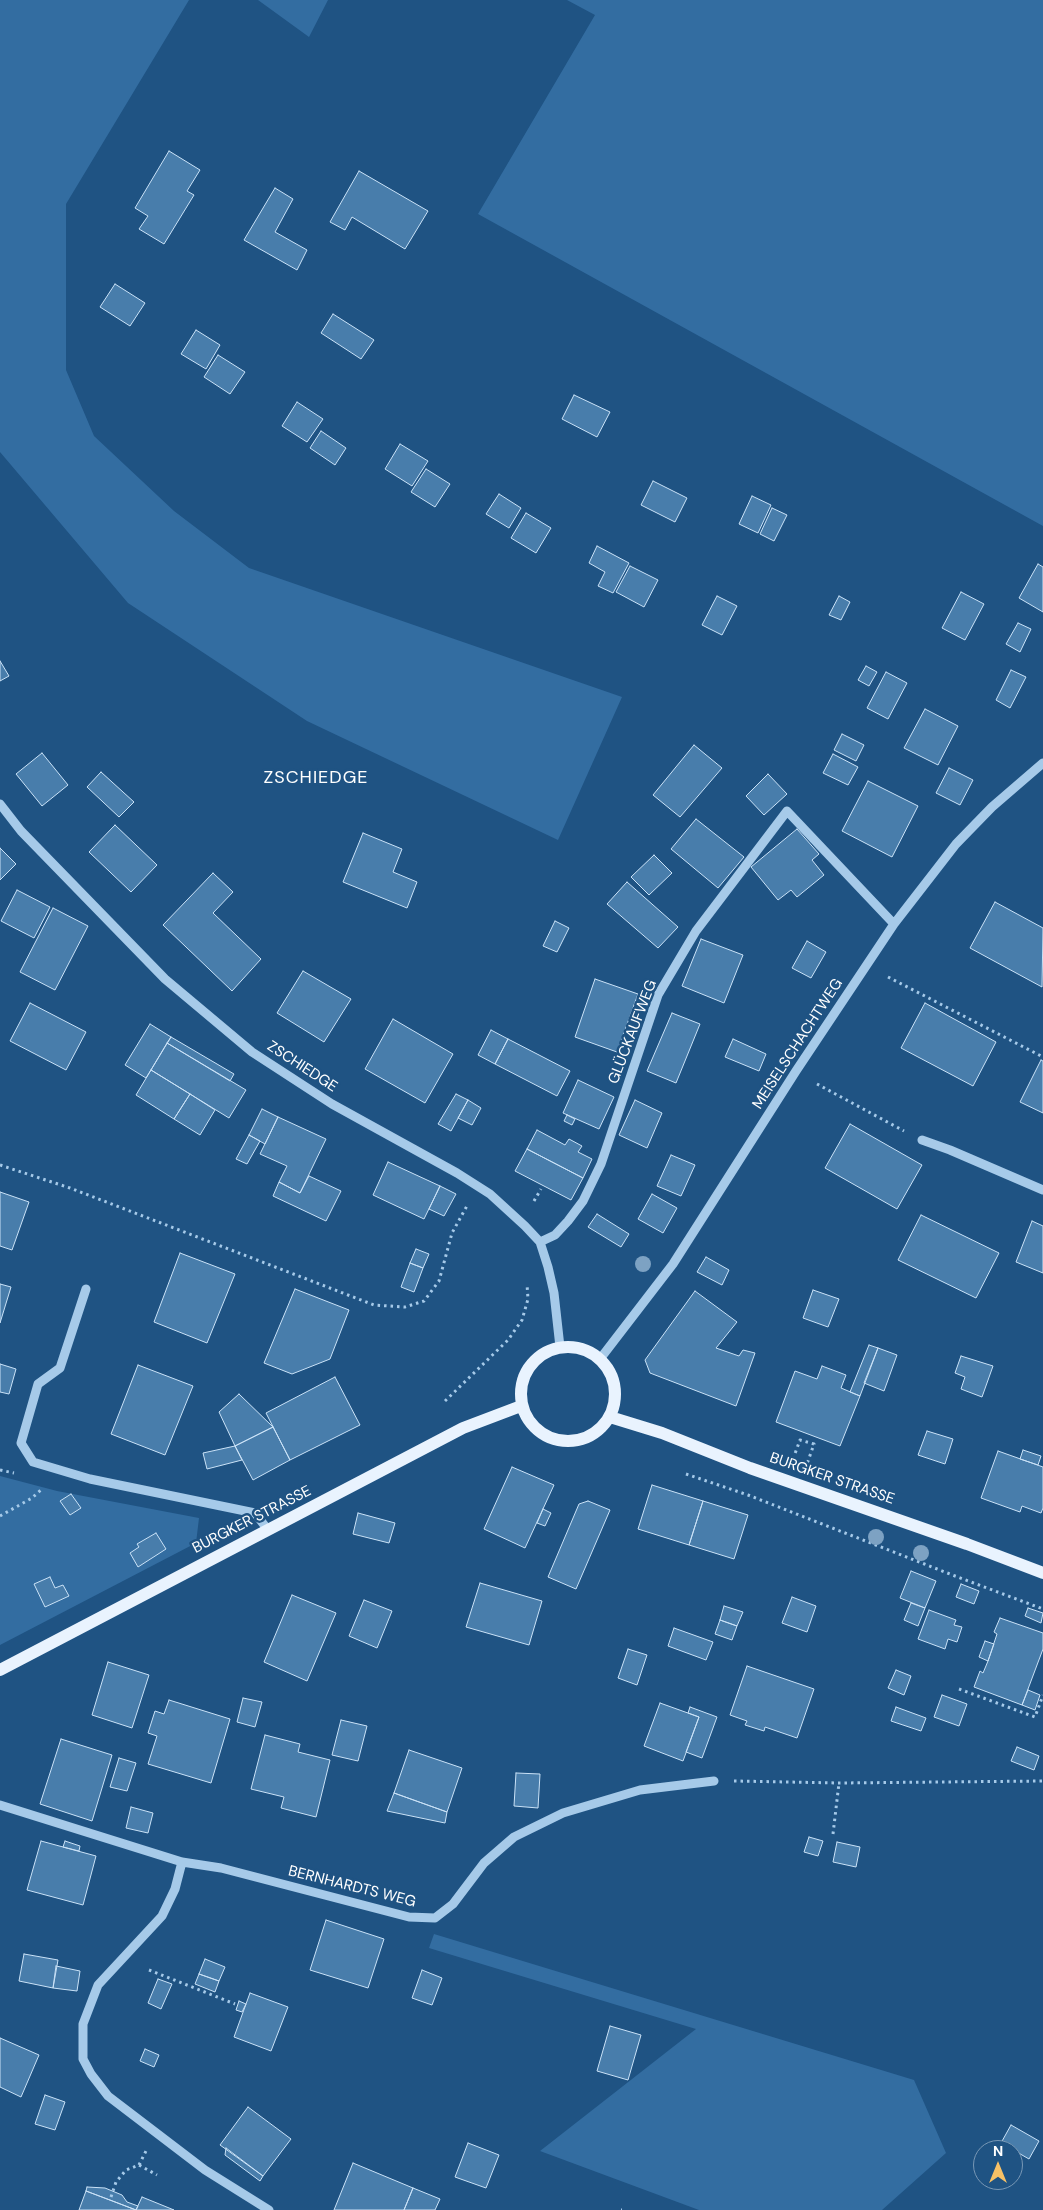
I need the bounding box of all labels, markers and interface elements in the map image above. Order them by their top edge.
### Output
district label: ZSCHIEDGE [262,767,370,789]
street label: MEISELSCHACHTWEG [749,975,847,1113]
street label: GLÜCKAUFWEG [605,977,661,1087]
street label: ZSCHIEDGE [264,1038,340,1096]
street label: BURGKER STRASSE [767,1449,897,1509]
street label: BURGKER STRASSE [190,1482,314,1558]
street label: BERNHARDTS WEG [286,1862,418,1912]
north arrow [973,2140,1023,2190]
text: N [993,2142,1003,2160]

